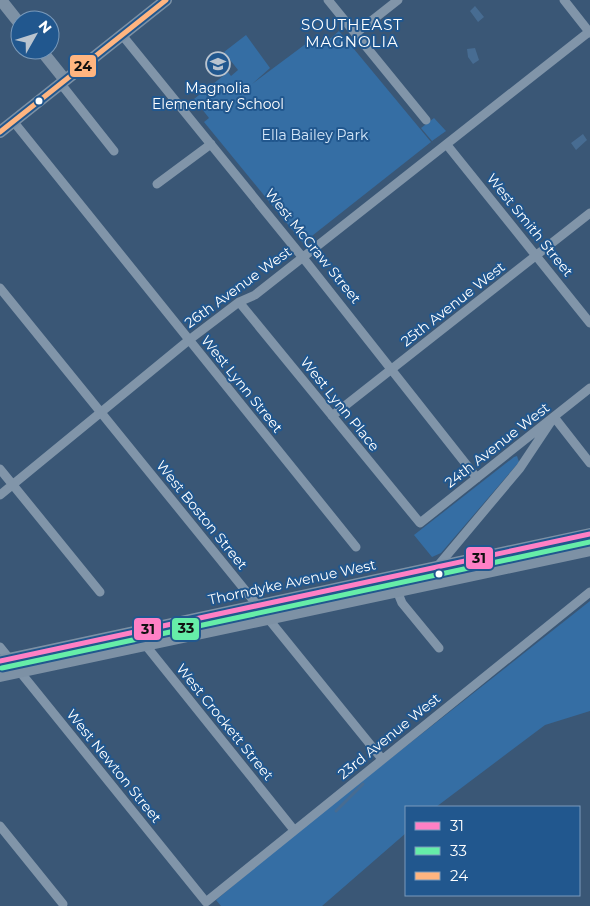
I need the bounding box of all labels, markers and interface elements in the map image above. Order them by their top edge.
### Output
north arrow [10,10,60,60]
district label: SOUTHEAST MAGNOLIA [301,15,403,51]
text: N [35,17,56,37]
school or university icon: Magnolia Elementary School [205,51,231,77]
line badge: 24 [69,54,97,78]
text: 24 [74,57,92,75]
place label: Magnolia Elementary School [152,79,284,113]
unlabelled marker [34,96,44,106]
park label: Ella Bailey Park [262,126,369,144]
street label: West Smith Street [483,170,577,281]
street label: West McGraw Street [261,185,365,307]
street label: 26th Avenue West [181,242,295,332]
street label: 25th Avenue West [397,258,509,350]
street label: West Lynn Street [197,332,287,437]
street label: West Lynn Place [296,353,384,455]
street label: 24th Avenue West [441,398,553,491]
street label: West Boston Street [152,457,252,573]
line badge: 31 [465,546,494,570]
text: 31 [471,549,486,567]
street label: Thorndyke Avenue West [207,555,378,609]
unlabelled marker [434,569,444,579]
line badge: 31 [133,617,162,641]
line badge: 33 [171,617,200,641]
text: 33 [177,619,194,637]
text: 31 [140,620,155,638]
street label: West Crockett Street [172,660,278,784]
street label: 23rd Avenue West [334,689,444,783]
street label: West Newton Street [63,705,166,827]
legend [405,806,580,896]
text: 31 [450,816,464,835]
text: 33 [450,841,467,860]
text: 24 [450,866,468,885]

